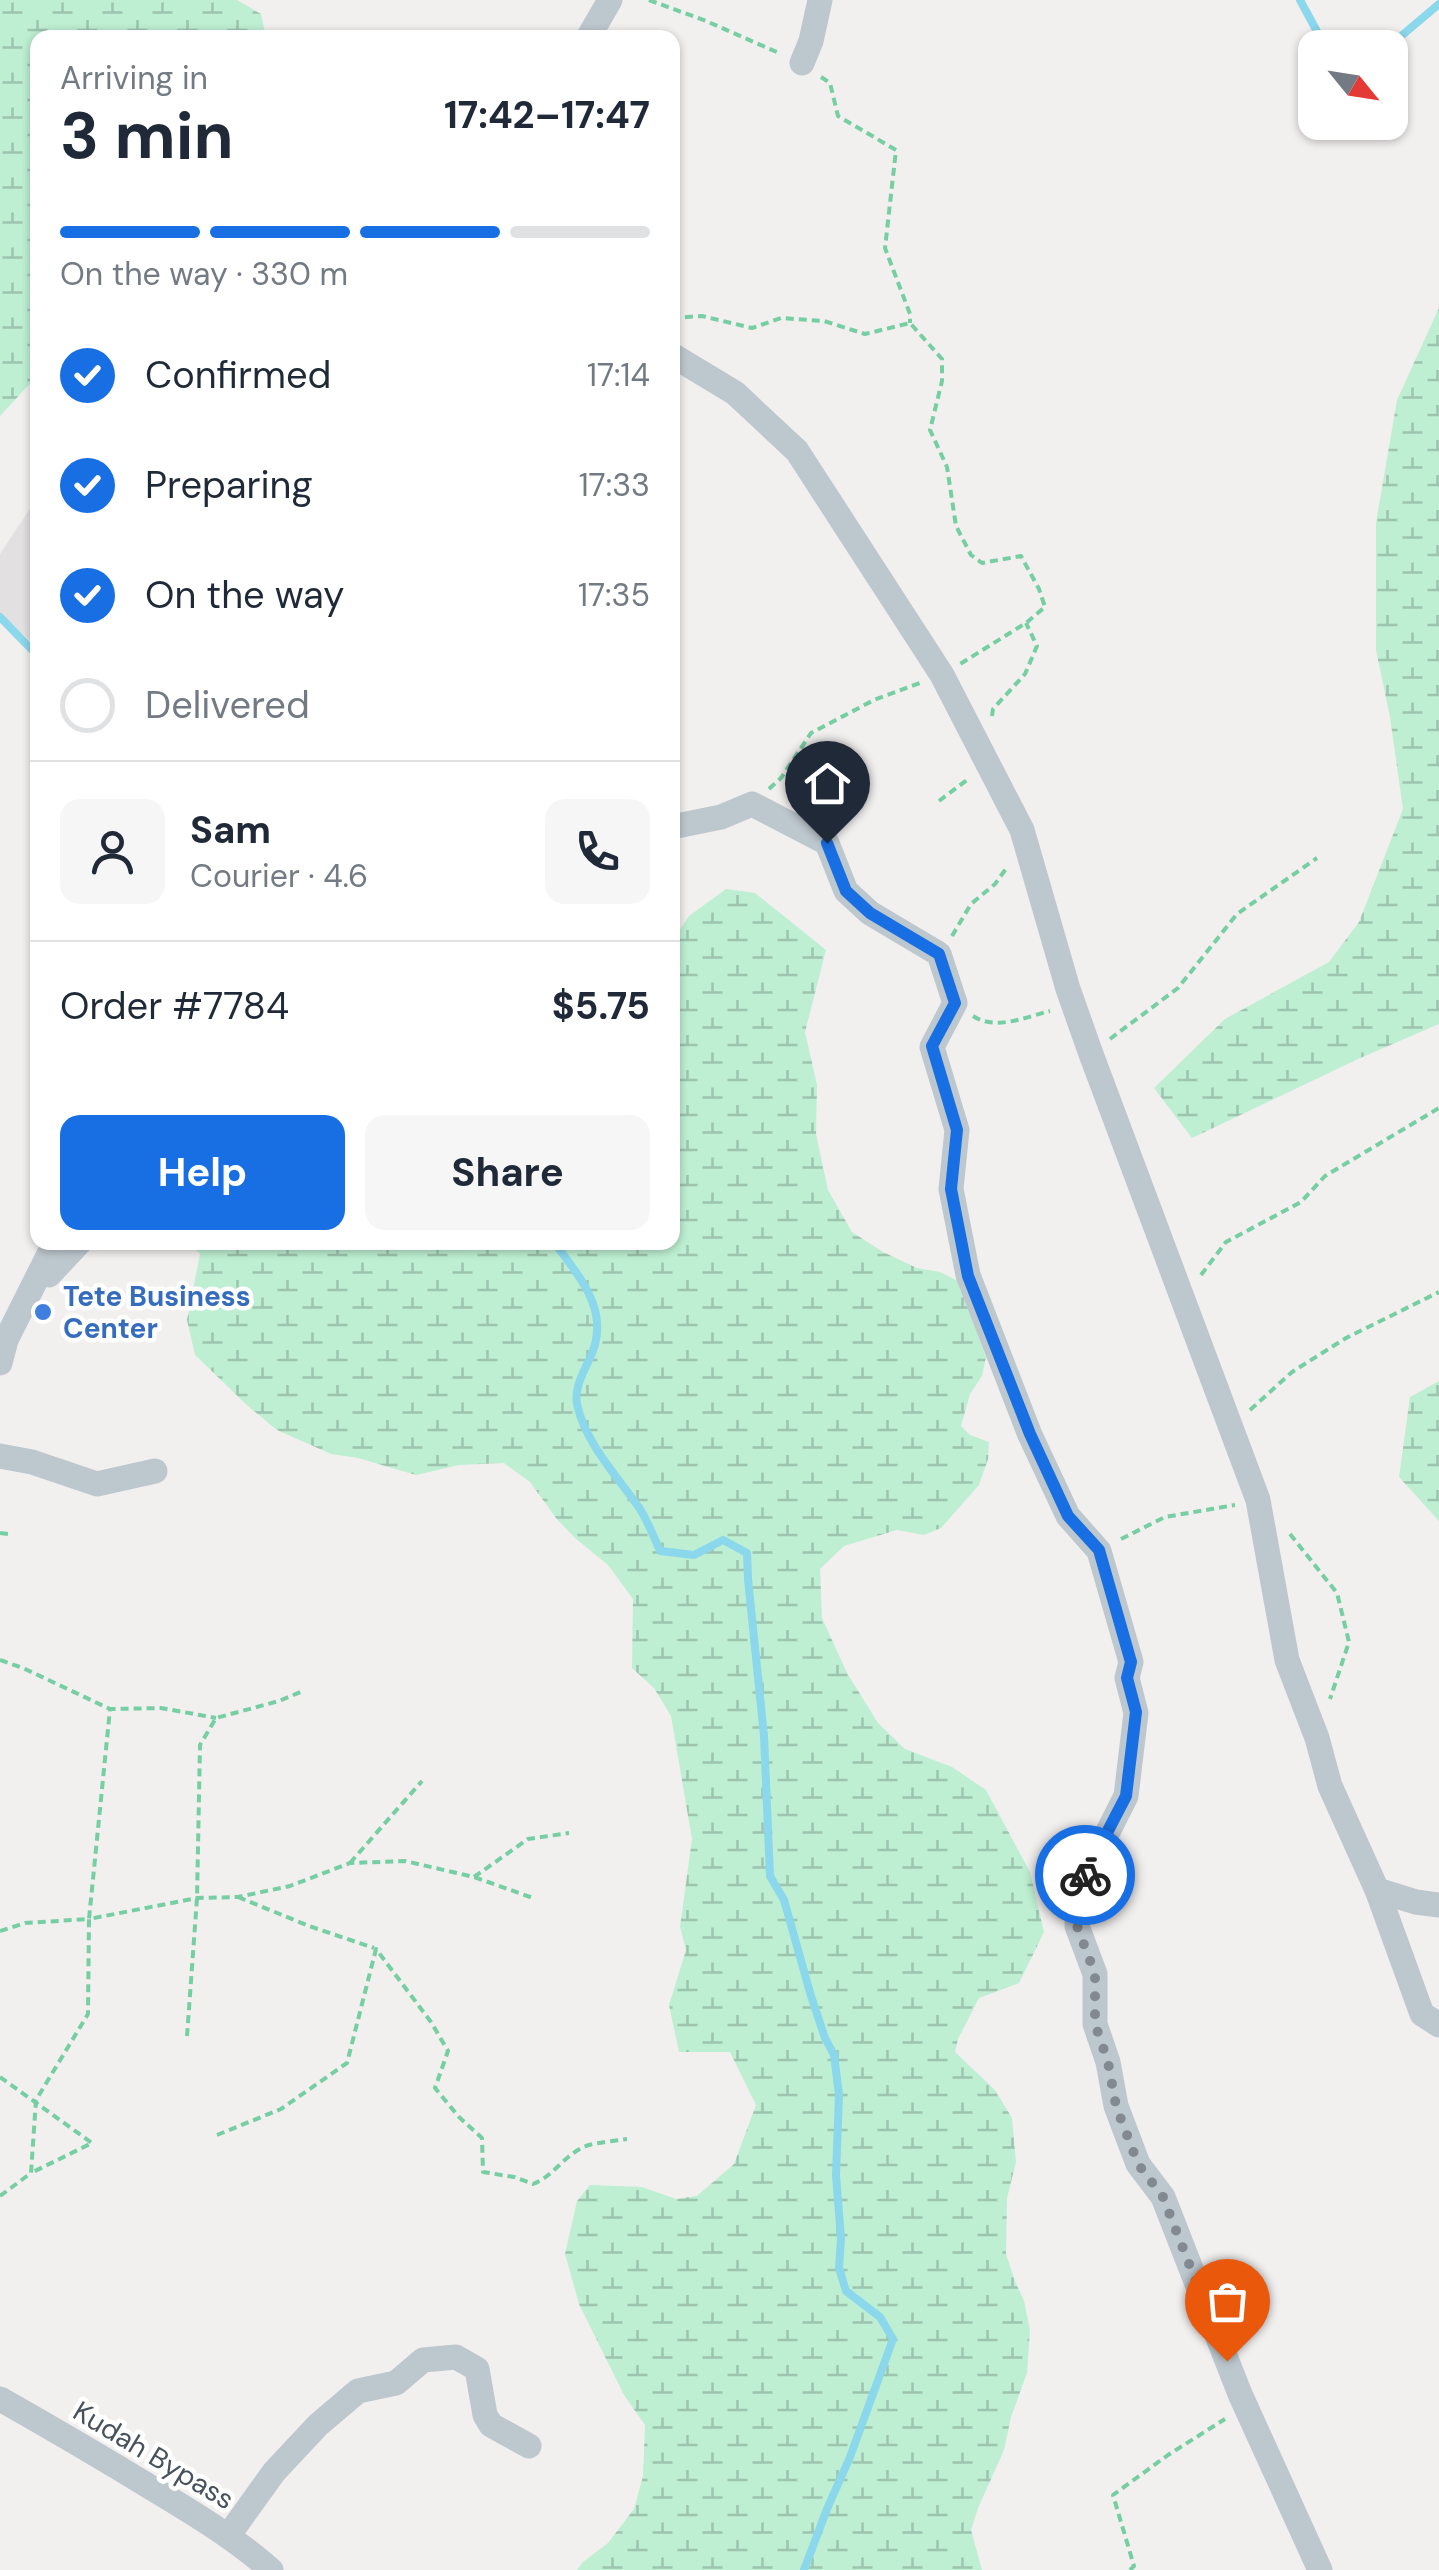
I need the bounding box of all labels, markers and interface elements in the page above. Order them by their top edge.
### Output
north arrow [1298,30,1408,140]
map controls [1298,30,1408,140]
text: Arriving in [60,57,208,99]
text: 17:42–17:47 [444,90,650,140]
text: 3 min [60,94,234,178]
text: On the way · 330 m [60,253,348,295]
icon: check [60,348,115,403]
text: Confirmed [145,350,331,400]
text: 17:14 [587,354,650,396]
icon: check [60,458,115,513]
text: Preparing [145,460,313,510]
text: 17:33 [579,464,650,506]
icon: check [60,568,115,623]
text: On the way [145,570,344,620]
text: 17:35 [578,574,650,616]
text: Delivered [145,680,310,730]
pin [785,741,870,844]
icon: home [800,756,855,811]
button: person [60,799,165,904]
button: phone [545,799,650,904]
text: Sam [190,805,271,855]
text: Courier · 4.6 [190,855,368,897]
text: Order #7784 [60,981,289,1031]
text: $5.75 [552,981,650,1031]
button: Help [60,1115,345,1230]
button: Share [365,1115,650,1230]
place label: Tete Business Center [63,1278,251,1347]
marker: Tete Business Center [32,1301,54,1323]
courier [1035,1825,1135,1925]
icon: bike [1058,1848,1113,1903]
pin [1185,2259,1270,2362]
icon: bag [1200,2274,1255,2329]
street label: Kudah Bypass [66,2393,241,2518]

